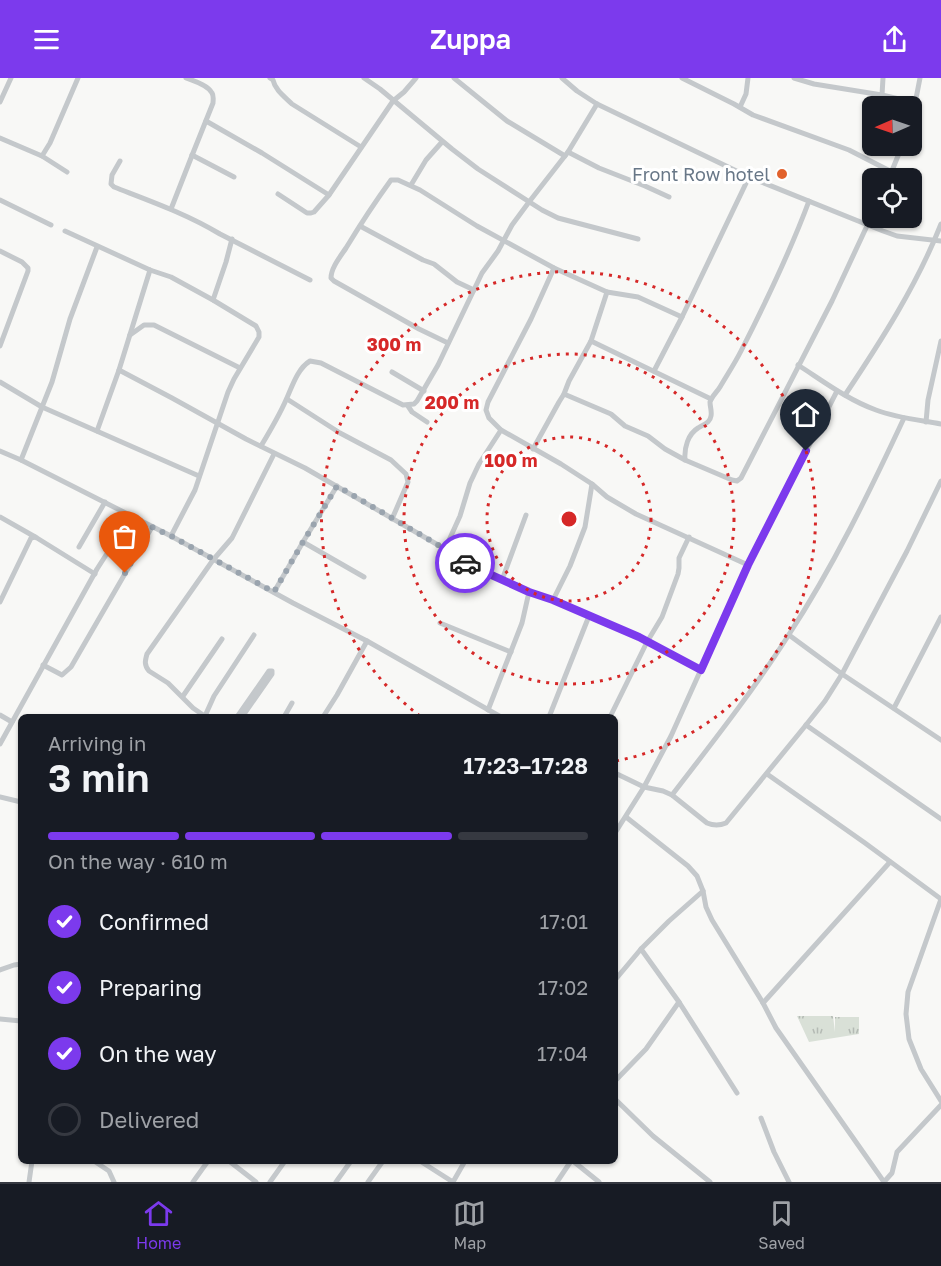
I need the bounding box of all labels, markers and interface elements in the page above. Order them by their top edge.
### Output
icon: menu [30,23,63,56]
text: Zuppa [430,23,511,55]
icon: share [878,23,911,56]
north arrow [862,96,922,156]
map controls [862,96,922,228]
place label: Front Row hotel [632,163,770,185]
marker: Front Row hotel [775,167,789,181]
button: locate [862,168,922,228]
text: 300 m [367,333,421,355]
pin [780,389,831,451]
text: 200 m [425,391,479,413]
icon: home [789,398,822,431]
text: 100 m [485,449,537,471]
centre of rings [559,509,579,529]
pin [99,511,150,573]
icon: bag [108,520,141,553]
courier [435,533,495,593]
icon: car [449,547,482,580]
text: Arriving in [48,731,146,755]
text: 17:23–17:28 [463,752,588,779]
text: 3 min [48,754,150,801]
text: On the way · 610 m [48,849,228,873]
icon: check [48,905,81,938]
text: Confirmed [99,908,209,935]
text: 17:01 [540,909,588,933]
icon: check [48,971,81,1004]
text: Preparing [99,974,202,1001]
text: 17:02 [538,975,588,999]
icon: check [48,1037,81,1070]
text: On the way [99,1040,217,1067]
text: 17:04 [537,1041,588,1065]
text: Delivered [99,1106,199,1133]
tab: Home [136,1197,181,1253]
tab: Map [453,1197,486,1253]
tab: Saved [758,1197,805,1253]

